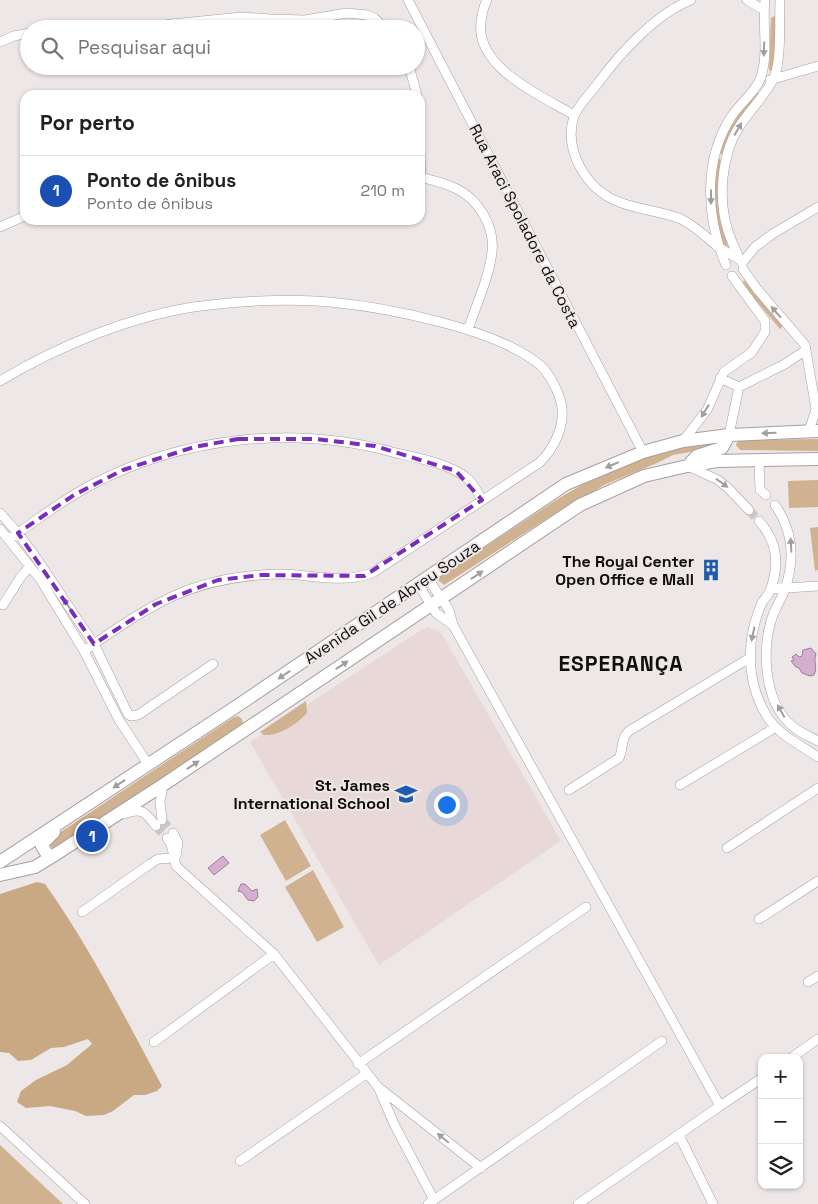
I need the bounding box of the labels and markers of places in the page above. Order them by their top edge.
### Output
place label: The Royal Center Open Office e Mall [555,551,694,590]
building icon: The Royal Center Open Office e Mall [698,557,724,583]
place label: St. James International School [234,775,390,814]
school or university icon: St. James International School [393,781,419,807]
pin: 1 [76,817,108,855]

